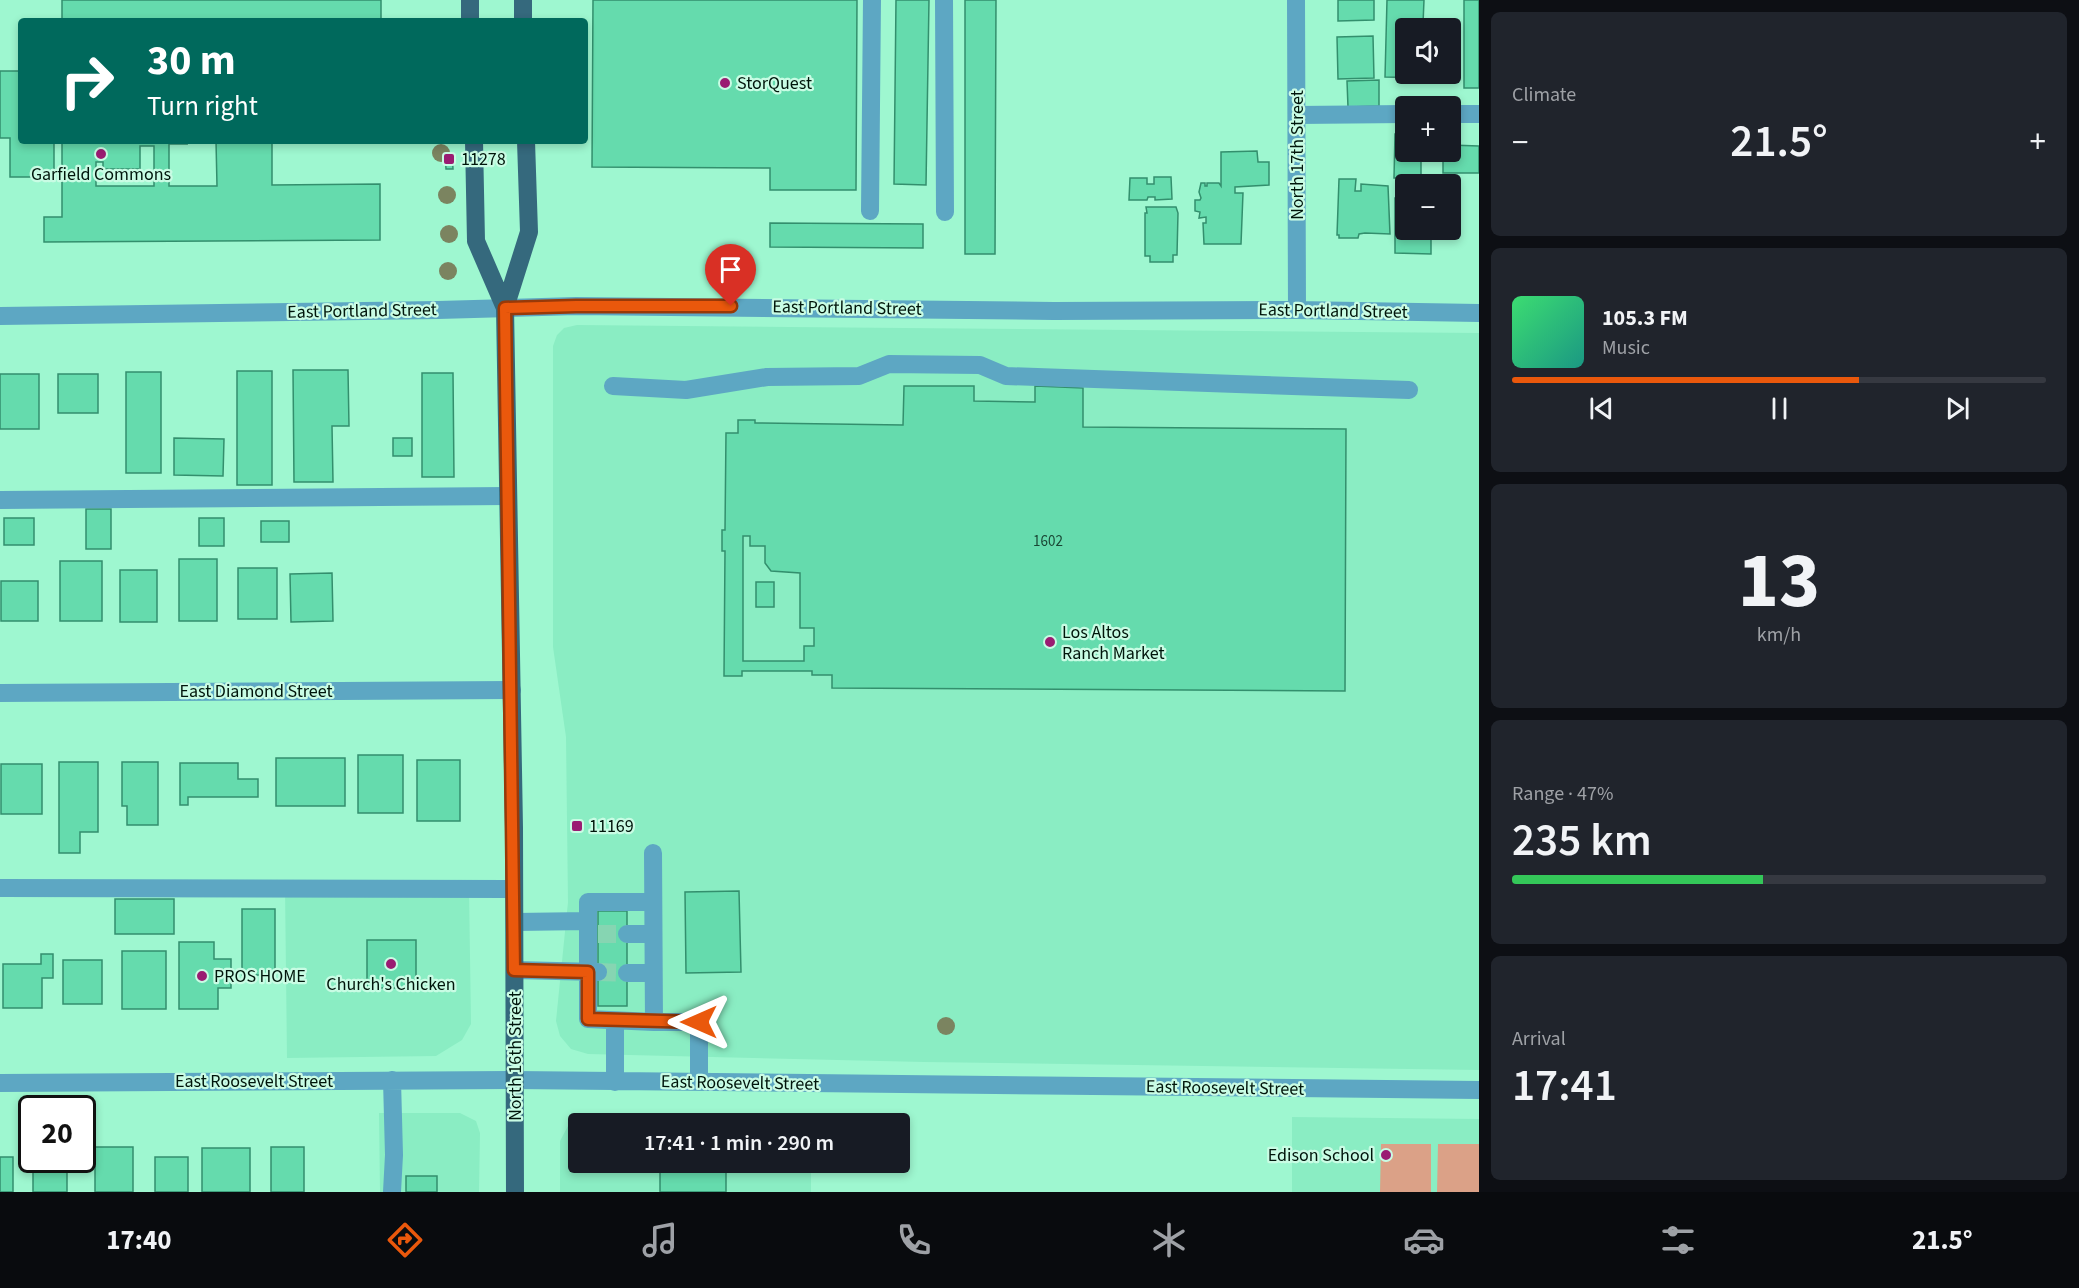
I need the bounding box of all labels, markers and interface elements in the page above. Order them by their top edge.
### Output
map controls [1395,18,1461,240]
button: sound [1395,18,1461,84]
text: 30 m [147,31,236,91]
icon: right [48,42,126,120]
place label: StorQuest [737,71,812,96]
marker: StorQuest [718,76,732,90]
text: Climate [1512,81,1576,109]
text: Turn right [147,87,258,126]
street label: North 17th Street [1285,90,1310,220]
button: + [1395,96,1461,162]
text: 21.5° [1730,110,1828,174]
text: − [1512,119,1528,166]
text: + [2030,119,2046,166]
marker: Garfield Commons [94,147,108,161]
place label: 11278 [461,147,506,172]
marker: 11278 [442,152,456,166]
place label: Garfield Commons [31,162,171,187]
button: − [1395,174,1461,240]
pin [705,244,756,306]
icon: arrive [714,253,747,286]
street label: East Portland Street [772,294,922,322]
street label: East Portland Street [287,297,437,325]
street label: East Portland Street [1258,297,1408,325]
text: 105.3 FM [1602,302,1688,334]
text: Music [1602,334,1650,362]
icon: previous [1585,392,1618,425]
icon: pause [1763,392,1796,425]
icon: next [1941,392,1974,425]
text: 13 [1738,526,1820,637]
house number: 1602 [1033,531,1063,552]
place label: Los Altos Ranch Market [1062,620,1165,666]
text: km/h [1757,621,1801,649]
marker: Los Altos Ranch Market [1043,635,1057,649]
street label: East Diamond Street [179,679,333,704]
text: Range · 47% [1512,780,1613,808]
text: 235 km [1512,809,1652,873]
place label: 11169 [589,814,634,839]
marker: 11169 [570,819,584,833]
marker: Church's Chicken [384,957,398,971]
place label: PROS HOME [214,964,306,989]
marker: PROS HOME [195,969,209,983]
place label: Church's Chicken [326,972,456,997]
position arrow [667,990,731,1054]
street label: North 16th Street [503,991,528,1121]
text: Arrival [1512,1025,1566,1053]
text: 17:41 [1512,1054,1617,1118]
street label: East Roosevelt Street [175,1069,333,1094]
street label: East Roosevelt Street [661,1069,819,1097]
street label: East Roosevelt Street [1146,1074,1304,1102]
speed limit sign: 20 [18,1095,96,1173]
text: 17:41 · 1 min · 290 m [644,1127,834,1159]
place label: Edison School [1268,1143,1374,1168]
marker: Edison School [1379,1148,1393,1162]
icon: directions [384,1219,426,1261]
icon: music [639,1219,681,1261]
icon: phone [893,1219,935,1261]
icon: climate [1148,1219,1190,1261]
icon: car [1403,1219,1445,1261]
icon: filters [1657,1219,1699,1261]
text: 17:40 [106,1221,171,1260]
text: 21.5° [1912,1221,1973,1260]

